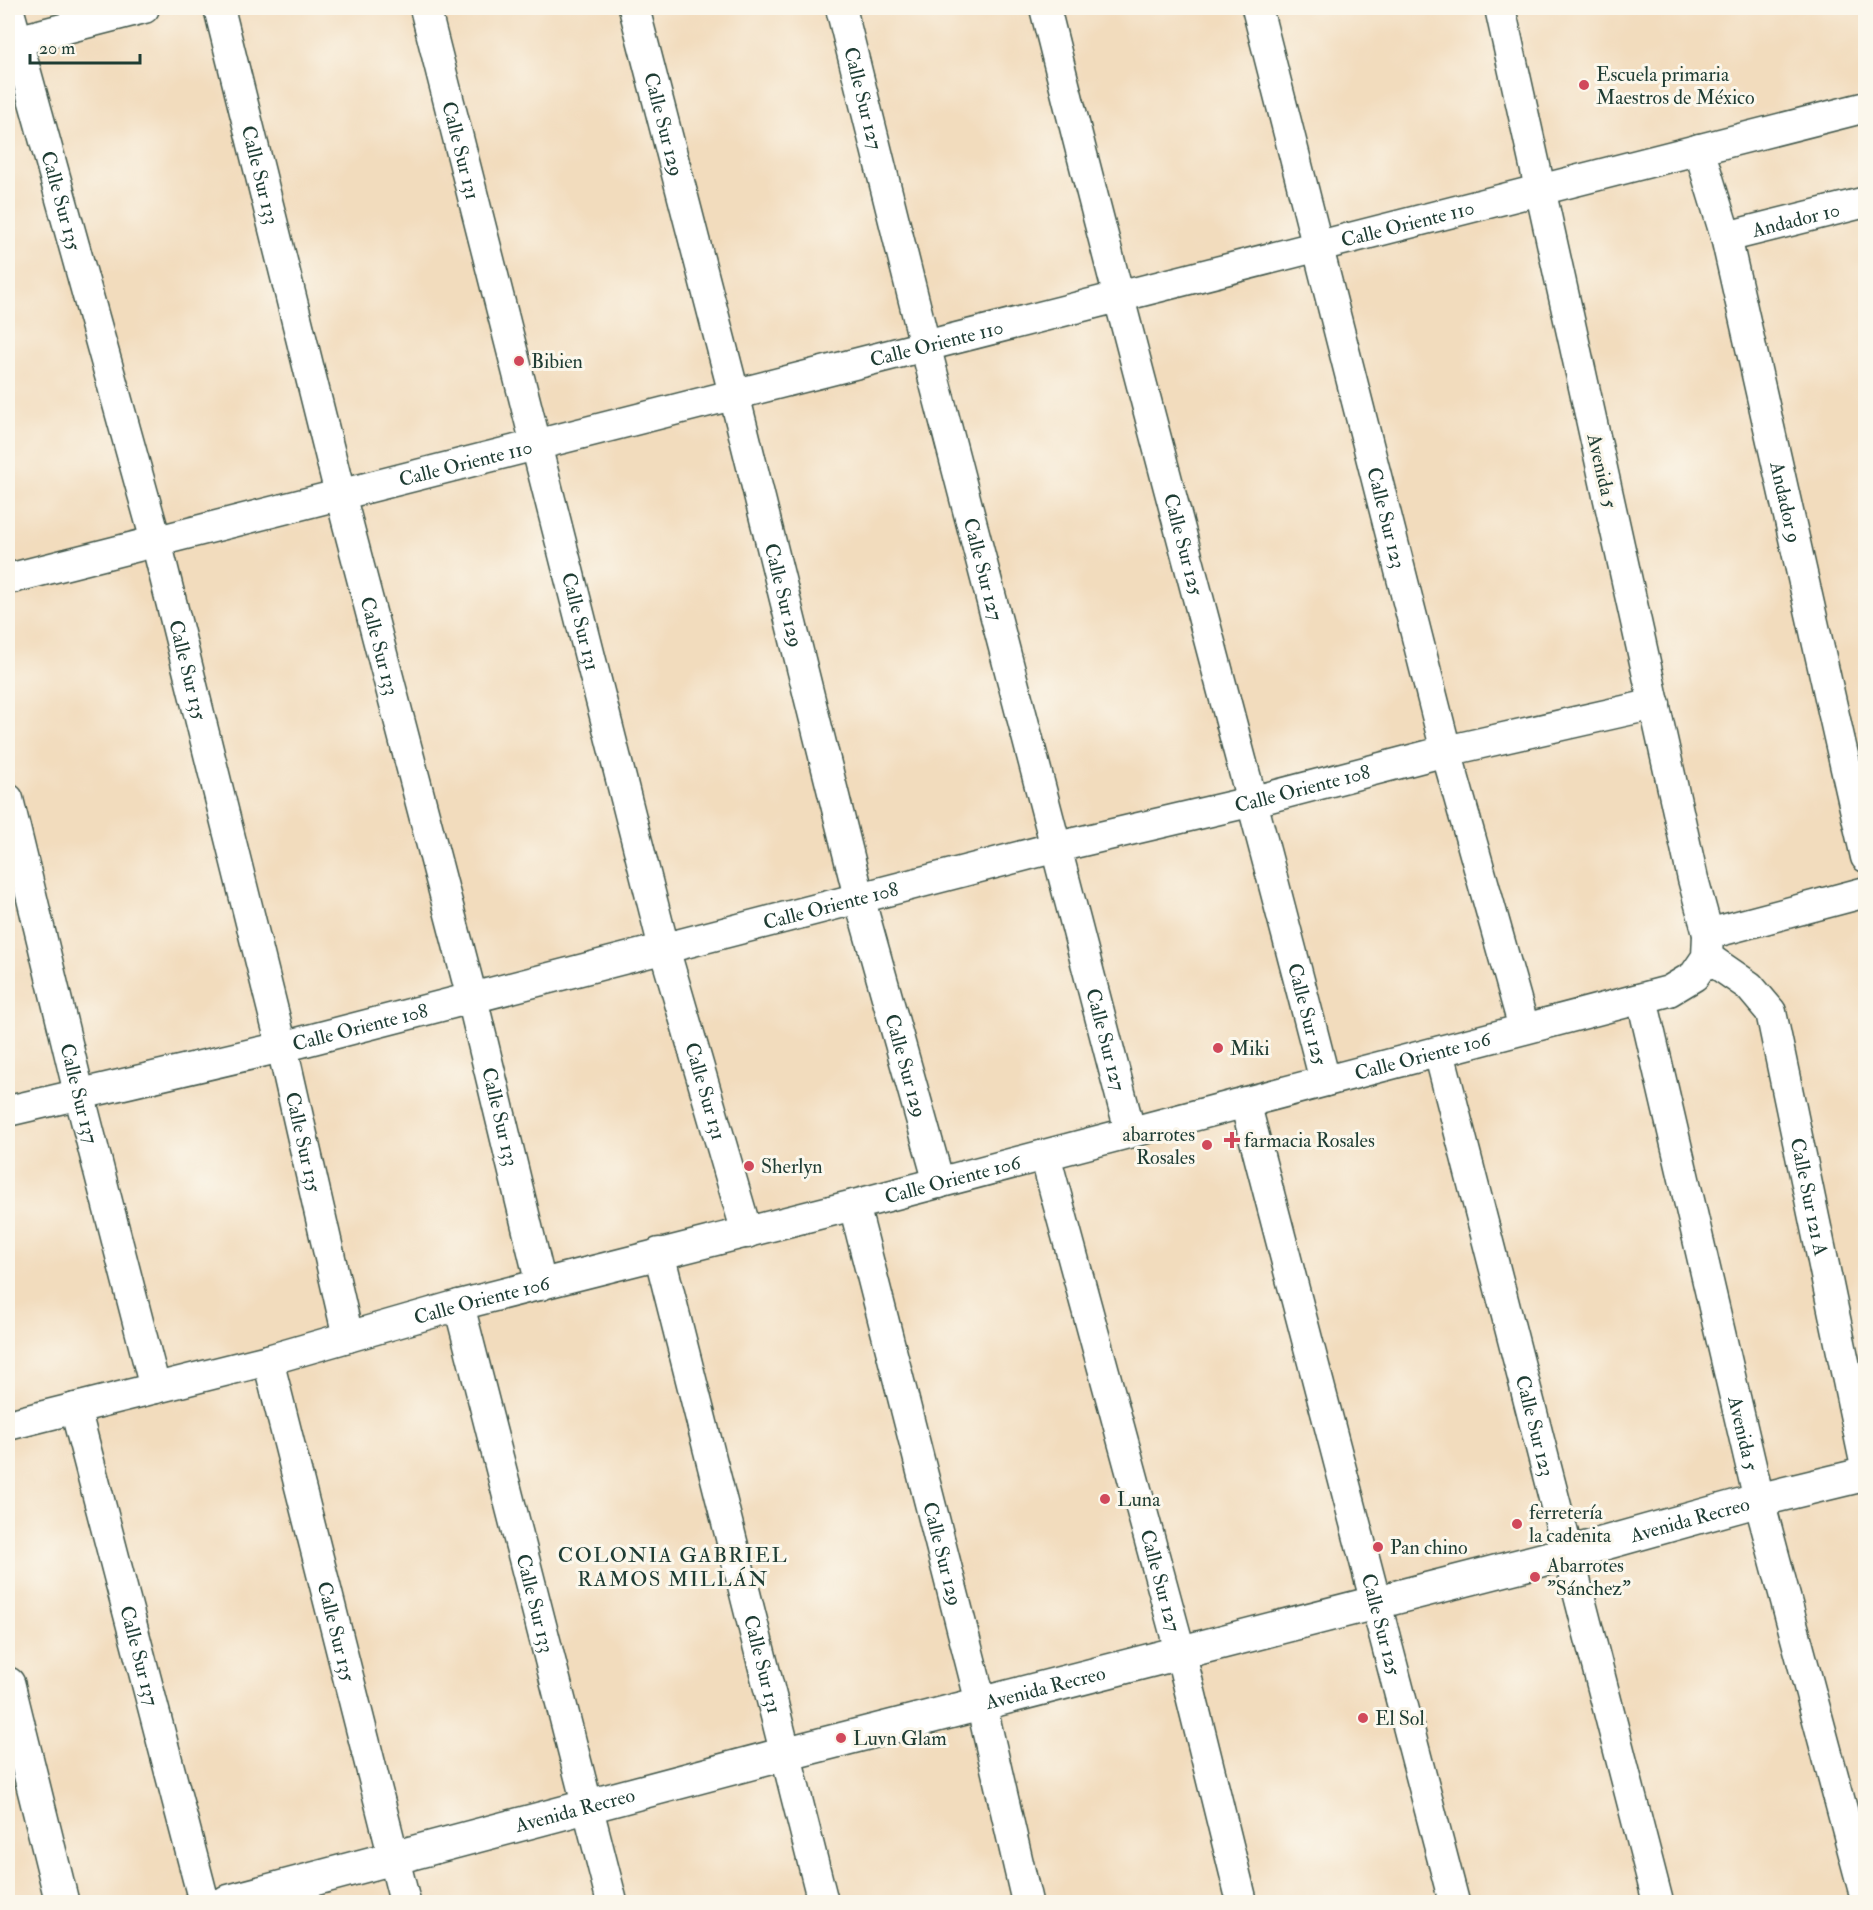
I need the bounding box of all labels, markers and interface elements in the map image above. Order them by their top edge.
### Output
scale bar [30,27,140,65]
text: 20 m [39,37,75,60]
street label: Calle Sur 127 [839,44,888,152]
place label: Escuela primaria Maestros de México [1596,62,1755,110]
street label: Calle Sur 129 [639,70,690,179]
marker: Escuela primaria Maestros de México [1577,78,1591,92]
street label: Calle Sur 131 [437,99,486,202]
street label: Calle Sur 133 [236,123,285,227]
street label: Calle Sur 135 [36,148,87,254]
street label: Calle Oriente 110 [1338,195,1477,252]
street label: Andador 10 [1748,197,1842,243]
street label: Calle Oriente 110 [867,314,1006,372]
place label: Bibien [531,349,583,374]
marker: Bibien [512,354,526,368]
street label: Avenida 5 [1581,430,1623,511]
street label: Calle Oriente 110 [396,434,535,492]
street label: Andador 9 [1764,458,1807,545]
street label: Calle Sur 123 [1362,464,1412,571]
street label: Calle Sur 125 [1158,491,1209,598]
street label: Calle Sur 127 [958,515,1009,623]
street label: Calle Sur 129 [759,541,809,650]
street label: Calle Sur 131 [556,570,605,673]
street label: Calle Sur 133 [355,594,405,698]
street label: Calle Sur 135 [164,617,213,723]
street label: Calle Oriente 108 [1232,759,1373,818]
street label: Calle Oriente 108 [760,876,901,935]
street label: Calle Sur 125 [1283,960,1333,1068]
street label: Calle Sur 127 [1081,985,1131,1093]
street label: Calle Oriente 108 [290,997,430,1056]
street label: Calle Sur 129 [880,1011,932,1120]
street label: Calle Oriente 106 [1352,1026,1494,1086]
place label: Miki [1230,1036,1270,1061]
street label: Calle Sur 131 [680,1039,732,1143]
street label: Calle Sur 137 [55,1041,104,1146]
marker: Miki [1211,1041,1225,1055]
street label: Calle Sur 133 [477,1065,525,1169]
street label: Calle Sur 135 [280,1089,327,1195]
place label: abarrotes Rosales [1123,1122,1195,1170]
place label: farmacia Rosales [1244,1128,1375,1153]
marker: farmacia Rosales [1225,1133,1239,1147]
street label: Calle Sur 121 A [1785,1136,1834,1258]
marker: abarrotes Rosales [1200,1138,1214,1152]
street label: Calle Oriente 106 [882,1149,1024,1209]
place label: Sherlyn [761,1154,823,1179]
marker: Sherlyn [742,1159,756,1173]
street label: Calle Oriente 106 [411,1270,553,1330]
street label: Calle Sur 123 [1510,1373,1560,1479]
street label: Avenida 5 [1722,1393,1764,1473]
place label: Luna [1117,1487,1161,1512]
street label: Avenida Recreo [1626,1491,1752,1548]
marker: Luna [1098,1492,1112,1506]
street label: Calle Sur 129 [918,1499,968,1608]
place label: ferretería la cadenita [1529,1500,1612,1548]
marker: ferretería la cadenita [1510,1517,1524,1531]
street label: Calle Sur 127 [1135,1527,1187,1634]
place label: Pan chino [1390,1535,1468,1560]
marker: Pan chino [1371,1540,1385,1554]
district label: COLONIA GABRIEL RAMOS MILLÁN [558,1542,788,1593]
street label: Calle Sur 133 [511,1551,560,1655]
place label: Abarrotes "Sánchez" [1546,1553,1631,1601]
marker: Abarrotes "Sánchez" [1528,1570,1542,1584]
street label: Calle Sur 125 [1356,1571,1407,1678]
street label: Calle Sur 135 [312,1579,361,1684]
street label: Calle Sur 137 [115,1603,165,1709]
street label: Calle Sur 131 [738,1612,787,1716]
street label: Avenida Recreo [982,1660,1108,1715]
place label: El Sol [1375,1706,1425,1731]
marker: El Sol [1356,1711,1370,1725]
place label: Luvn Glam [853,1726,947,1751]
marker: Luvn Glam [834,1731,848,1745]
street label: Avenida Recreo [511,1782,638,1838]

